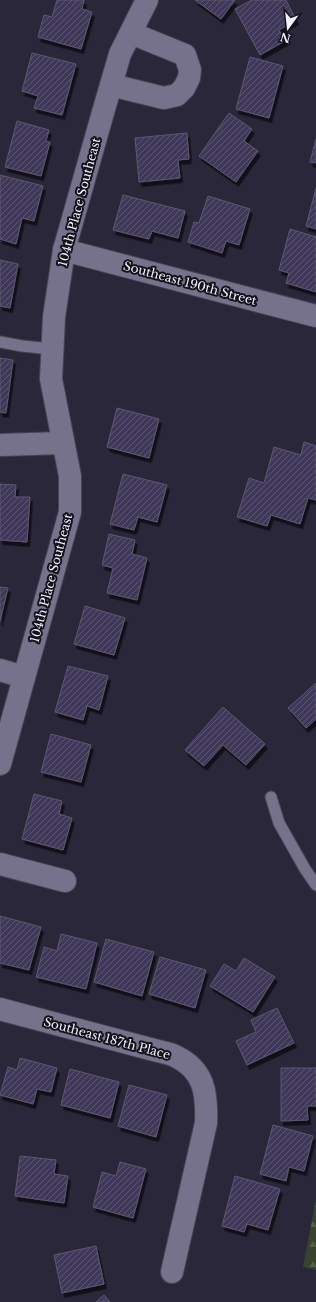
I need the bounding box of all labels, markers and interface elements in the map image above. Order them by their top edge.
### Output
north arrow [268,8,308,48]
text: N [278,29,292,46]
street label: 104th Place Southeast [55,136,104,268]
street label: Southeast 190th Street [122,258,259,308]
street label: 104th Place Southeast [27,512,76,644]
street label: Southeast 187th Place [42,1014,172,1062]

